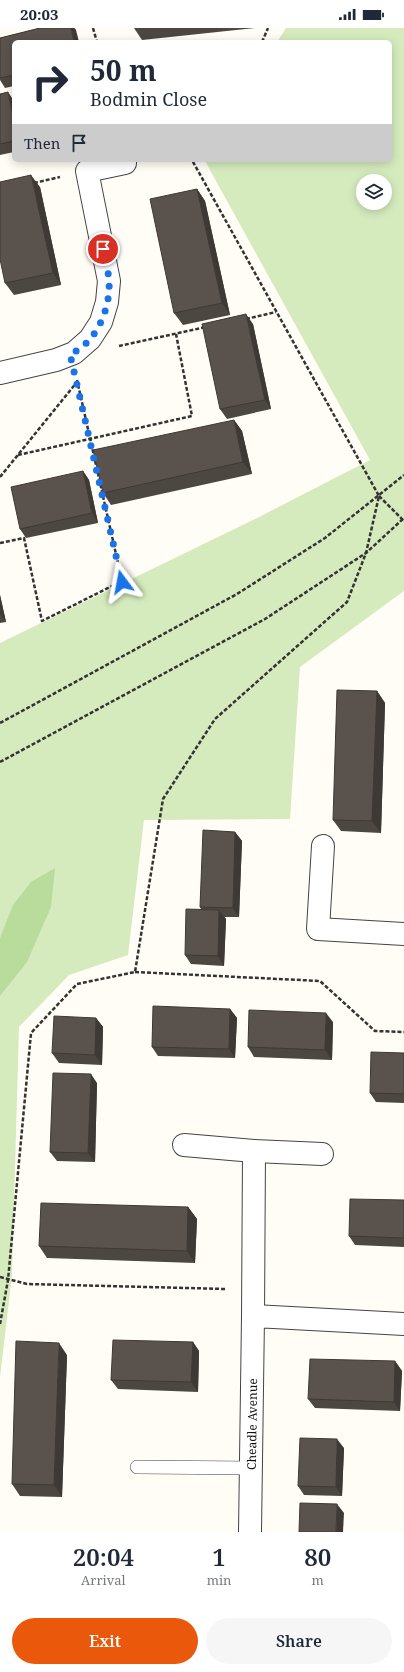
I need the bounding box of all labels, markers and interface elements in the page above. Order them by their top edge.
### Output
text: 20:03 [20,4,58,24]
text: 50 m [90,51,157,89]
icon: right [24,56,76,108]
text: Bodmin Close [90,87,207,111]
icon: arrive [68,132,90,154]
text: Then [24,133,60,153]
map controls [356,174,392,210]
button: layers [356,174,392,210]
pin [86,232,120,266]
icon: arrive [92,238,114,260]
position arrow [101,561,143,603]
street label: Cheadle Avenue [242,1378,261,1470]
text: 20:04 [73,1540,134,1573]
text: 1 [212,1540,226,1573]
text: 80 [304,1540,331,1573]
text: Arrival [81,1571,126,1589]
text: min [207,1571,232,1589]
text: m [312,1571,324,1589]
button: Exit [12,1618,198,1664]
button: Share [206,1618,392,1664]

